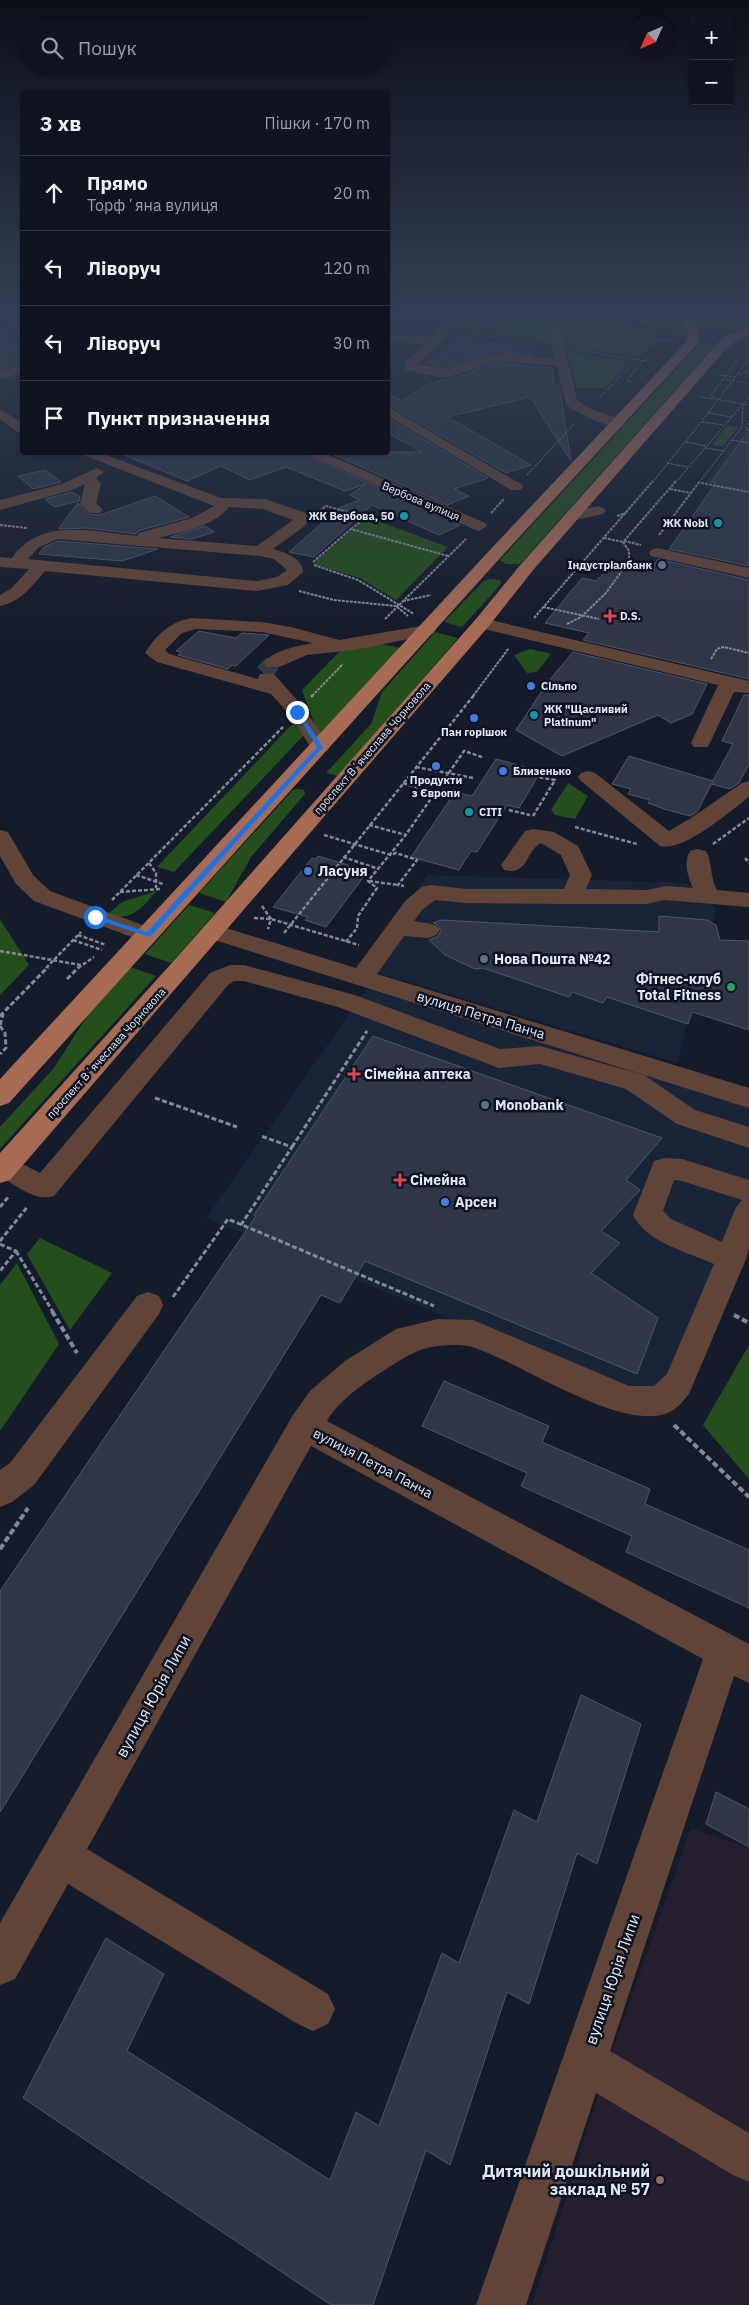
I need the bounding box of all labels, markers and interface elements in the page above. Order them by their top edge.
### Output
north arrow [629,15,674,60]
map controls [689,15,734,105]
button: + [689,15,734,60]
search box [20,20,390,75]
icon: search [38,34,66,62]
text: Пошук [78,36,137,60]
button: − [689,60,734,105]
text: 3 хв [40,109,81,137]
text: Пішки · 170 m [265,113,370,133]
text: Прямо [87,171,148,195]
icon: ahead [40,179,68,207]
text: 20 m [333,183,370,203]
text: Торфʼяна вулиця [87,195,218,215]
icon: left [40,254,68,282]
text: Ліворуч [87,256,161,280]
text: 120 m [323,258,370,278]
icon: left [40,329,68,357]
text: Ліворуч [87,331,161,355]
text: 30 m [333,333,370,353]
icon: arrive [40,404,68,432]
text: Пункт призначення [87,406,270,430]
street label: Вербова вулиця [380,478,462,524]
place label: ЖК Вербова, 50 [308,509,394,523]
marker: ЖК Вербова, 50 [398,510,410,522]
place label: ЖК Nobl [663,516,709,530]
marker: ЖК Nobl [712,517,724,529]
place label: Індустріалбанк [568,558,652,572]
marker: Індустріалбанк [656,559,668,571]
place label: D.S. [620,609,641,623]
marker: D.S. [604,610,616,622]
street label: проспект Вʼячеслава Чорновола [311,679,433,817]
place label: Сільпо [541,679,577,693]
marker: Сільпо [525,680,537,692]
route end [286,701,309,724]
place label: ЖК "Щасливий Platinum" [544,702,628,729]
marker: ЖК "Щасливий Platinum" [528,709,540,721]
marker: Пан горішок [468,712,480,724]
place label: Пан горішок [441,725,508,739]
marker: Продукти з Європи [430,760,442,772]
place label: Близенько [513,764,571,778]
marker: Близенько [497,765,509,777]
place label: Продукти з Європи [410,773,462,800]
place label: CITI [479,805,502,819]
marker: CITI [463,806,475,818]
place label: Ласуня [318,862,368,880]
marker: Ласуня [302,865,314,877]
route start [84,906,107,929]
place label: Нова Пошта №42 [494,950,611,968]
marker: Нова Пошта №42 [478,953,490,965]
place label: Фітнес-клуб Total Fitness [636,970,721,1004]
marker: Фітнес-клуб Total Fitness [725,981,737,993]
street label: проспект Вʼячеслава Чорновола [44,985,168,1121]
street label: вулиця Петра Панча [415,987,548,1043]
place label: Сімейна аптека [364,1065,471,1083]
marker: Сімейна аптека [348,1068,360,1080]
place label: Monobank [495,1096,564,1114]
marker: Monobank [479,1099,491,1111]
place label: Сімейна [410,1171,466,1189]
marker: Сімейна [394,1174,406,1186]
place label: Арсен [455,1193,497,1211]
marker: Арсен [439,1196,451,1208]
street label: вулиця Петра Панча [310,1424,436,1502]
street label: вулиця Юрія Липи [111,1631,195,1761]
street label: вулиця Юрія Липи [580,1911,644,2047]
place label: Дитячий дошкільний заклад № 57 [482,2161,650,2199]
marker: Дитячий дошкільний заклад № 57 [654,2174,666,2186]

